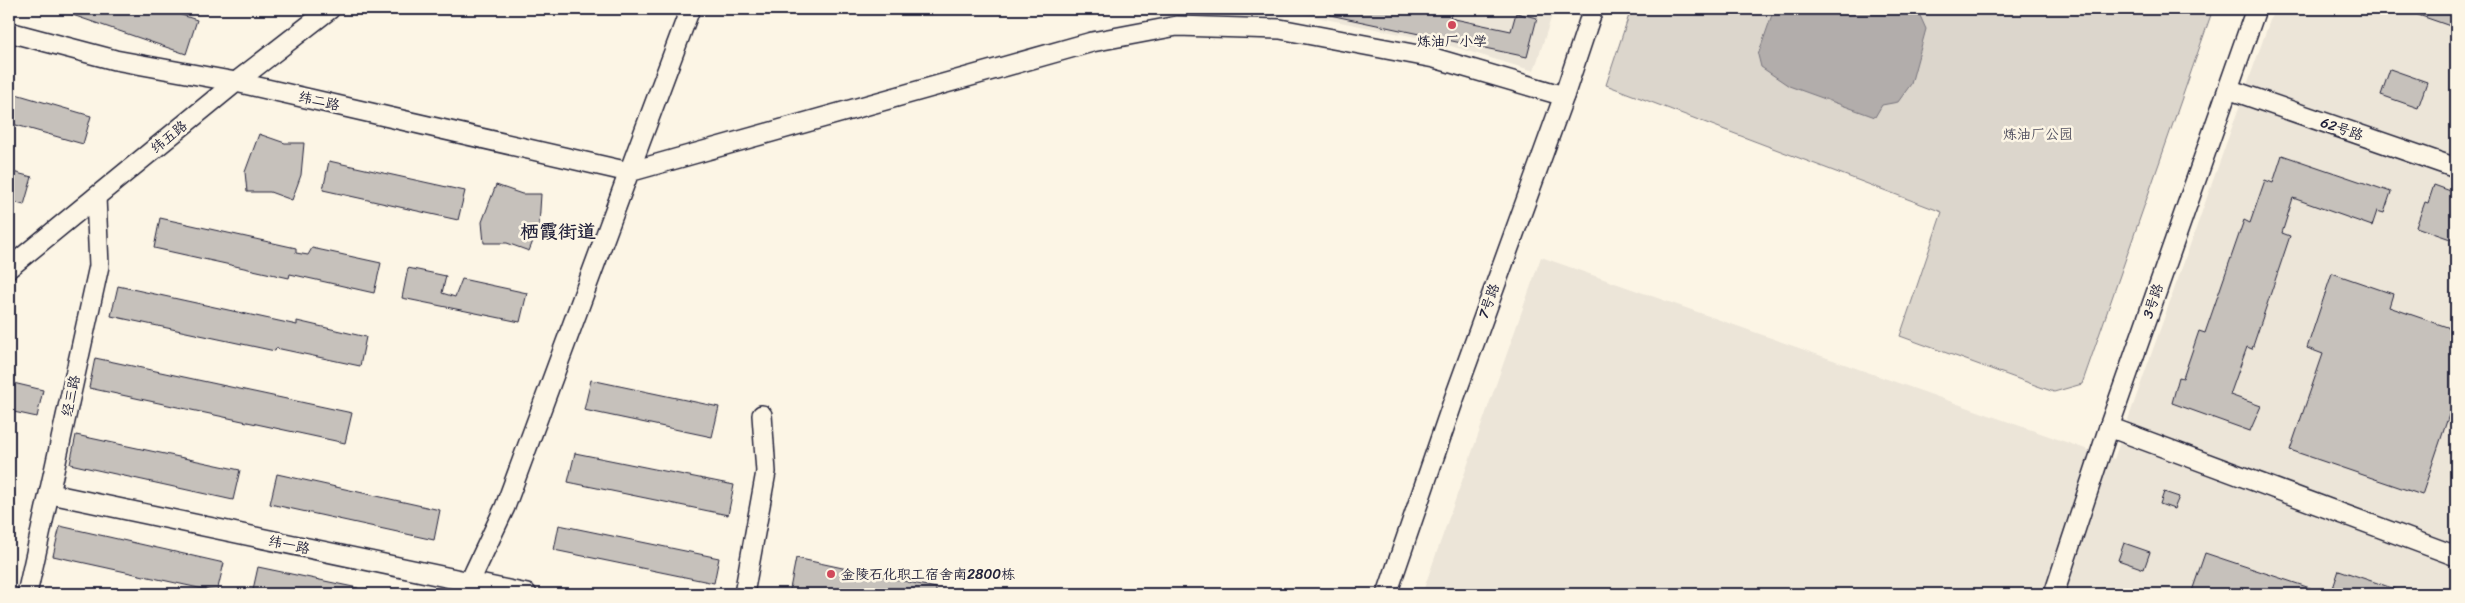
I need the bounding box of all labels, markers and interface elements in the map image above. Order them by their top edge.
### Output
marker: 炼油厂小学 [1446,19,1458,31]
place label: 炼油厂小学 [1417,29,1487,54]
street label: 纬二路 [296,84,342,118]
street label: 62号路 [2317,110,2367,148]
street label: 纬五路 [145,114,193,160]
park label: 炼油厂公园 [2003,122,2073,147]
district label: 栖霞街道 [520,215,596,248]
street label: 7号路 [1471,280,1507,322]
street label: 3号路 [2135,280,2171,322]
street label: 经三路 [54,373,88,419]
street label: 纬一路 [266,528,312,562]
place label: 金陵石化职工宿舍南2800栋 [841,562,1015,587]
marker: 金陵石化职工宿舍南2800栋 [825,568,837,580]

